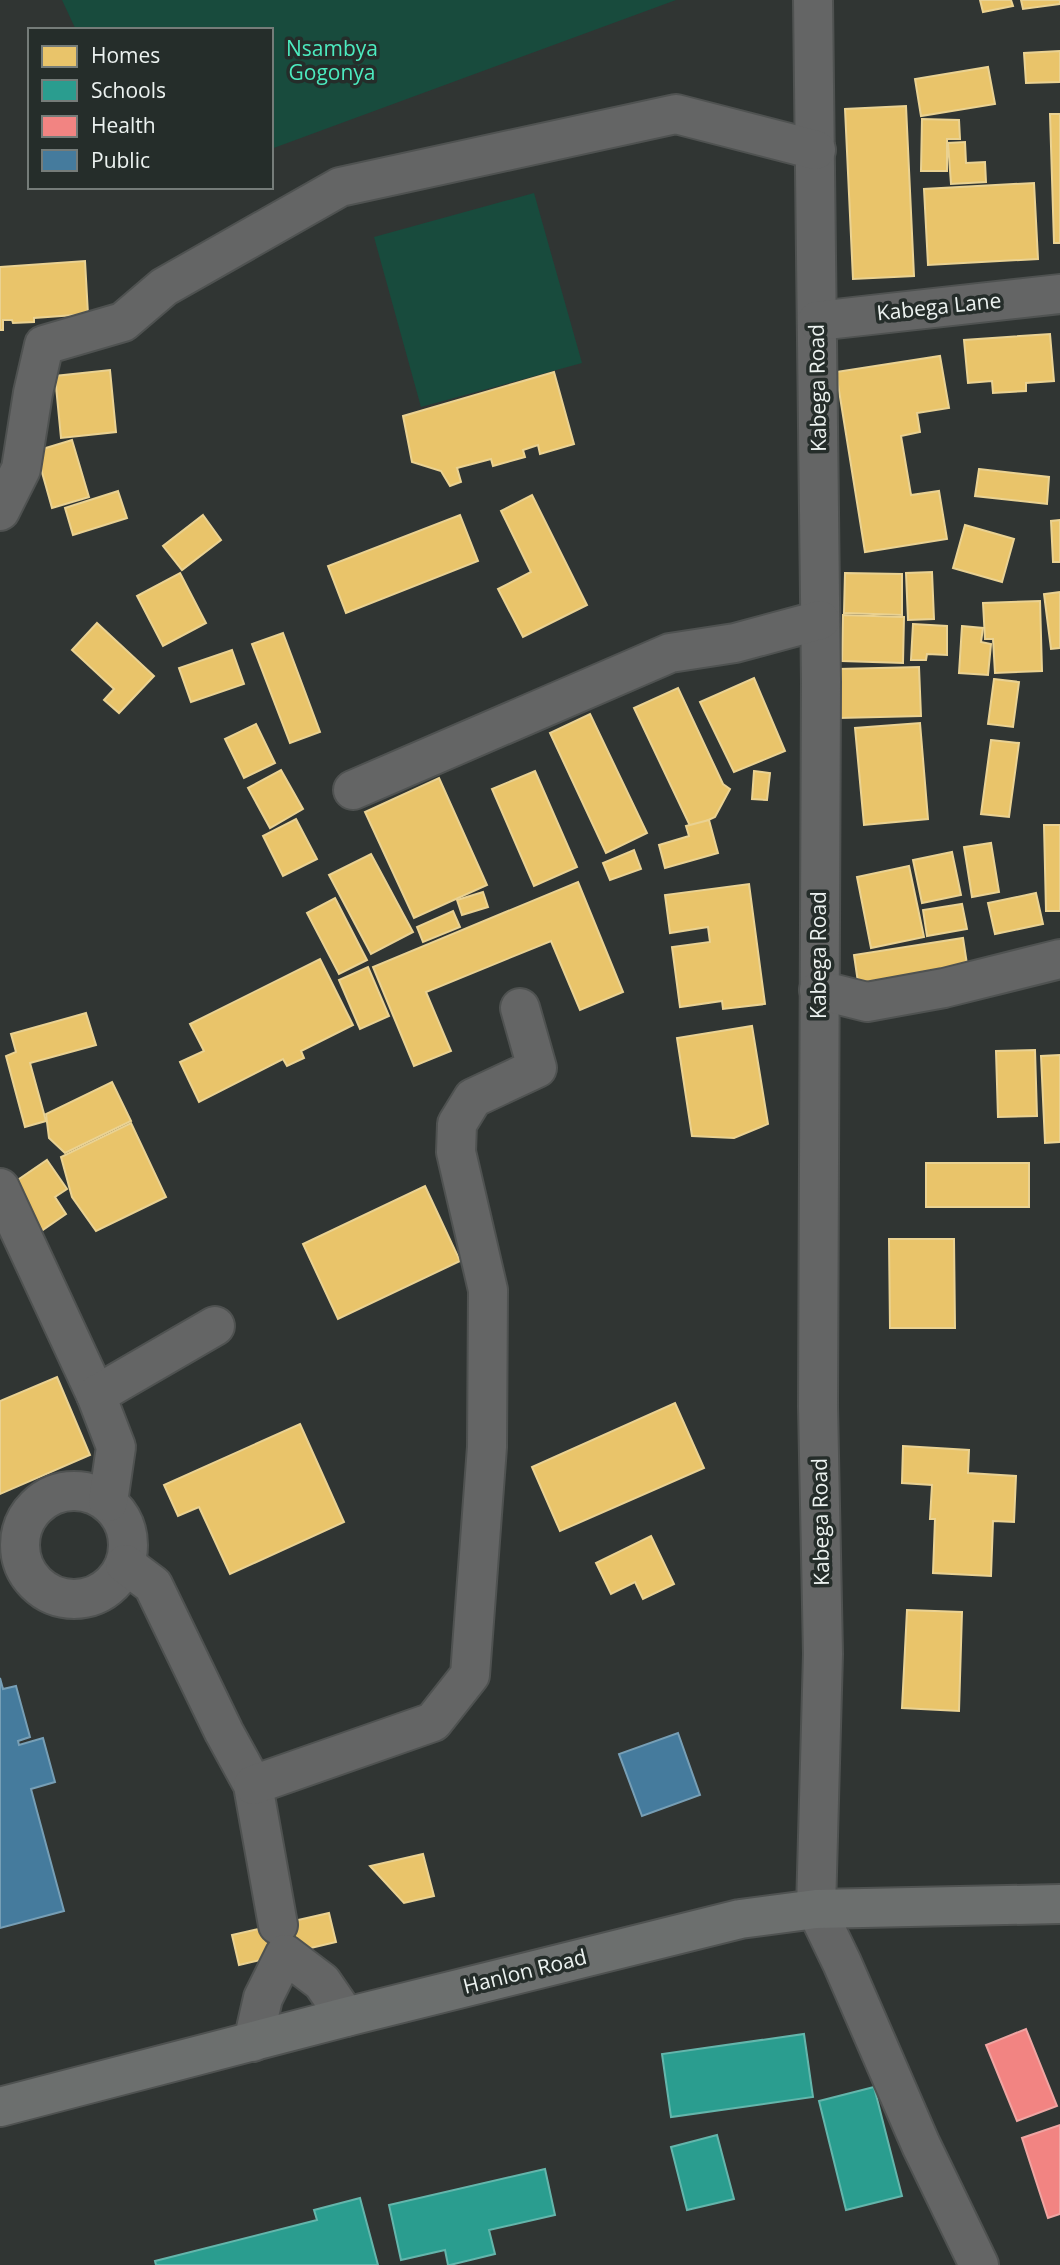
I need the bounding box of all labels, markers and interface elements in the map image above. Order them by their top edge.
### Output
legend [28,28,273,189]
park label: Nsambya Gogonya [286,34,378,86]
text: Homes [91,41,160,69]
text: Schools [91,76,166,104]
text: Health [91,111,156,139]
text: Public [91,146,150,174]
street label: Kabega Lane [875,286,1003,326]
street label: Kabega Road [802,324,832,452]
street label: Kabega Road [804,891,832,1019]
street label: Kabega Road [805,1458,835,1586]
street label: Hanlon Road [460,1942,589,2000]

